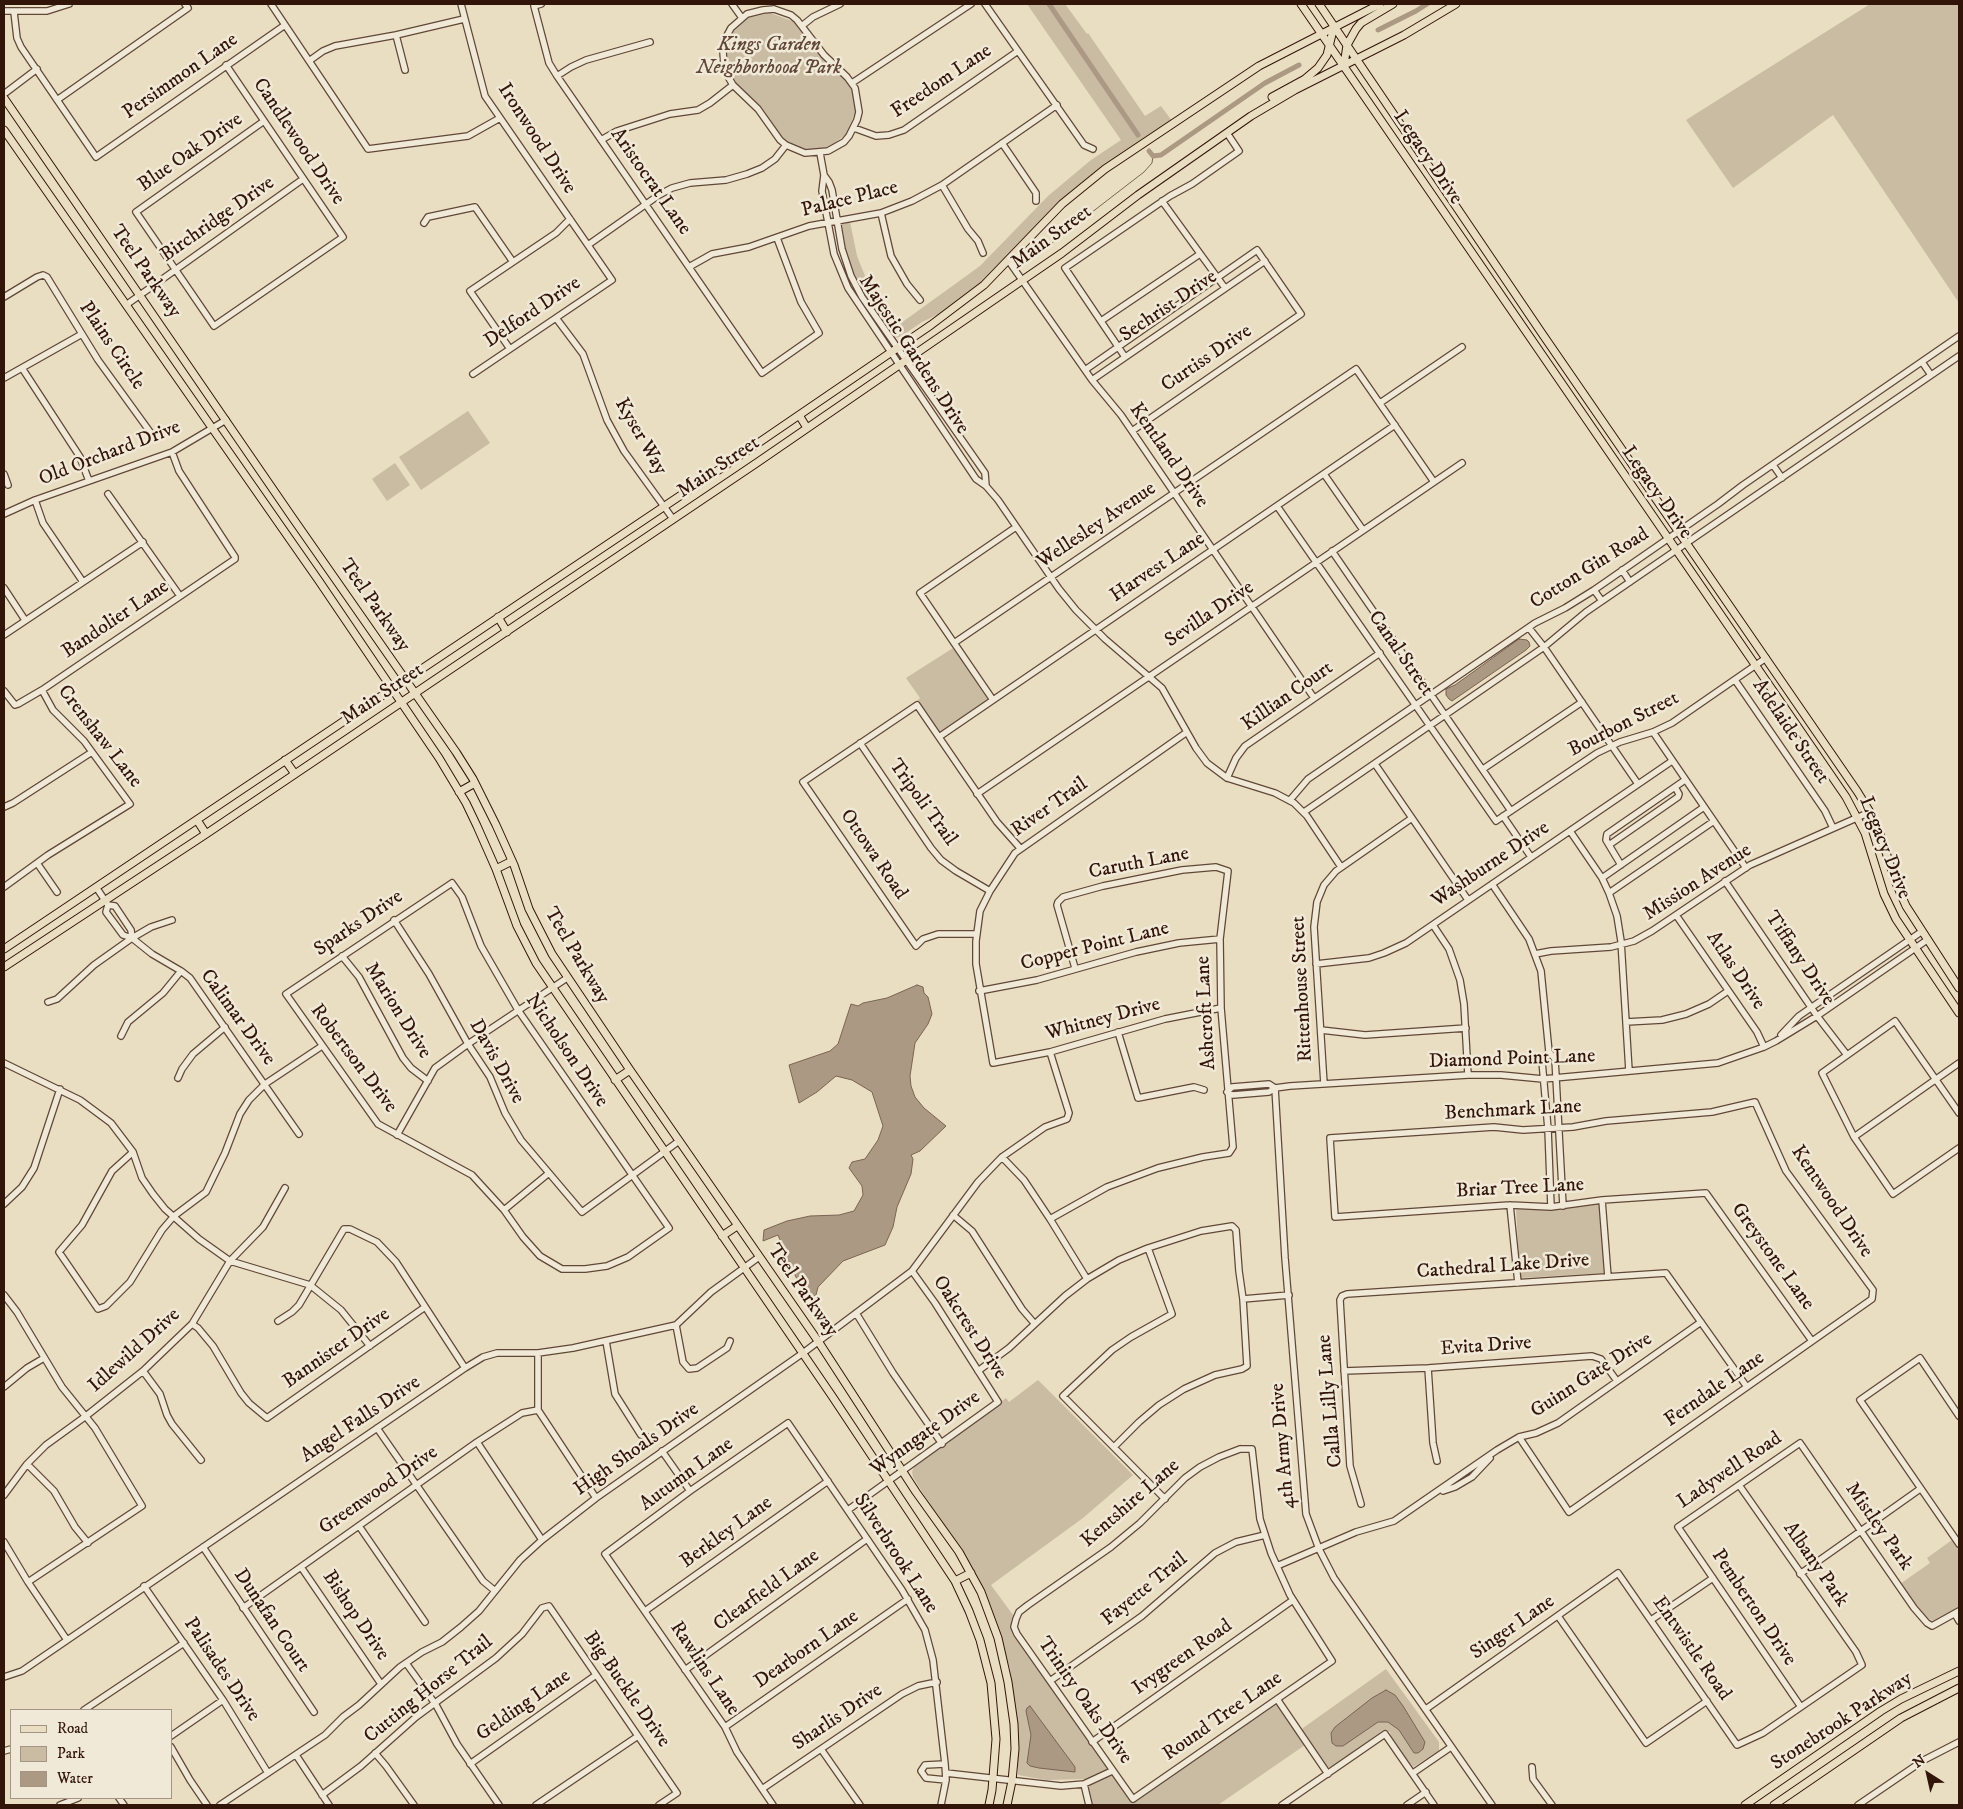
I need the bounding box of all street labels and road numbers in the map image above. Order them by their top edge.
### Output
street label: Persimmon Lane [119,28,243,126]
street label: Freedom Lane [887,40,997,124]
street label: Candlewood Drive [247,74,349,210]
street label: Ironwood Drive [491,79,581,199]
street label: Legacy Drive [1387,107,1467,209]
street label: Blue Oak Drive [134,108,248,198]
street label: Aristocrat Lane [604,124,696,240]
street label: Birchridge Drive [156,172,280,268]
street label: Palace Place [799,176,901,224]
street label: Main Street [1007,201,1097,275]
street label: Teel Parkway [104,221,186,323]
street label: Sechrist Drive [1116,266,1222,348]
street label: Majestic Gardens Drive [853,271,973,439]
street label: Delford Drive [480,272,586,354]
street label: Plains Circle [73,297,149,395]
street label: Curtiss Drive [1157,320,1257,398]
street label: Kyser Way [608,394,672,480]
street label: Kentland Drive [1123,399,1213,513]
street label: Old Orchard Drive [36,416,184,492]
street label: Main Street [673,432,765,504]
street label: Legacy Drive [1615,442,1697,544]
street label: Wellesley Avenue [1033,477,1161,575]
street label: Cotton Gin Road [1526,523,1654,615]
street label: Harvest Lane [1106,528,1210,608]
street label: Teel Parkway [333,555,415,657]
street label: Bandolier Lane [58,575,174,665]
street label: Sevilla Drive [1161,577,1259,653]
street label: Canal Street [1362,607,1438,701]
street label: Killian Court [1238,657,1338,737]
street label: Main Street [337,659,429,731]
street label: Adelaide Street [1746,675,1834,789]
street label: Crenshaw Lane [52,681,146,793]
street label: Bourbon Street [1565,687,1683,763]
street label: Tripoli Trail [883,755,961,851]
street label: River Trail [1007,773,1093,843]
street label: Legacy Drive [1853,794,1915,902]
street label: Ottowa Road [834,805,912,905]
street label: Washburne Drive [1428,817,1554,913]
street label: Mission Avenue [1639,839,1757,927]
street label: Caruth Lane [1087,843,1191,885]
street label: Sparks Drive [310,886,408,962]
street label: Teel Parkway [538,904,614,1008]
street label: Tiffany Drive [1759,907,1839,1011]
street label: Rittenhouse Street [1287,915,1319,1063]
street label: Copper Point Lane [1018,917,1172,977]
street label: Atlas Drive [1700,927,1770,1015]
street label: Ashcroft Lane [1192,955,1222,1071]
street label: Marion Drive [358,959,436,1063]
street label: Calimar Drive [194,965,280,1071]
street label: Nicholson Drive [519,990,613,1112]
street label: Whitney Drive [1043,993,1163,1047]
street label: Robertson Drive [304,1000,402,1118]
street label: Davis Drive [463,1016,529,1108]
street label: Diamond Point Lane [1428,1045,1596,1075]
street label: Benchmark Lane [1444,1095,1582,1127]
street label: Kentwood Drive [1785,1141,1877,1263]
street label: Briar Tree Lane [1455,1174,1585,1204]
street label: Greystone Lane [1725,1199,1819,1315]
street label: Teel Parkway [761,1240,843,1342]
street label: Cathedral Lake Drive [1416,1249,1590,1285]
street label: Oakcrest Drive [927,1272,1011,1384]
street label: Bannister Drive [279,1303,395,1395]
street label: Idlewild Drive [84,1304,186,1398]
street label: Guinn Gate Drive [1527,1328,1657,1424]
street label: Evita Drive [1440,1332,1532,1362]
street label: Calla Lilly Lane [1313,1334,1349,1468]
street label: Ferndale Lane [1660,1347,1770,1433]
street label: Angel Falls Drive [297,1371,425,1469]
street label: 4th Army Drive [1267,1382,1301,1510]
street label: Wynngate Drive [866,1386,986,1482]
street label: High Shoals Drive [570,1398,704,1502]
street label: Ladywell Road [1673,1427,1787,1515]
street label: Autumn Lane [636,1433,738,1517]
street label: Greenwood Drive [315,1441,443,1541]
street label: Kentshire Lane [1077,1455,1185,1553]
street label: Mistley Park [1839,1478,1917,1576]
street label: Silverbrook Lane [847,1490,943,1618]
street label: Berkley Lane [676,1492,778,1574]
street label: Albany Park [1777,1518,1853,1612]
street label: Clearfield Lane [709,1545,825,1637]
street label: Pemberton Drive [1705,1545,1801,1671]
street label: Fayette Trail [1097,1548,1193,1632]
street label: Dunafan Court [228,1565,314,1677]
street label: Bishop Drive [316,1566,394,1666]
street label: Singer Lane [1466,1590,1560,1666]
street label: Entwistle Road [1646,1592,1736,1706]
street label: Dearborn Lane [750,1605,864,1695]
street label: Palisades Drive [177,1613,265,1727]
street label: Ivygreen Road [1129,1615,1237,1701]
street label: Rawlins Lane [664,1617,744,1721]
street label: Big Buckle Drive [577,1628,675,1752]
street label: Cutting Horse Trail [360,1631,498,1749]
street label: Trinity Oaks Drive [1031,1633,1137,1769]
street label: Gelding Lane [472,1665,576,1747]
street label: Round Tree Lane [1159,1667,1287,1767]
street label: Stonebrook Parkway [1767,1667,1917,1777]
street label: Sharlis Drive [788,1679,888,1757]

